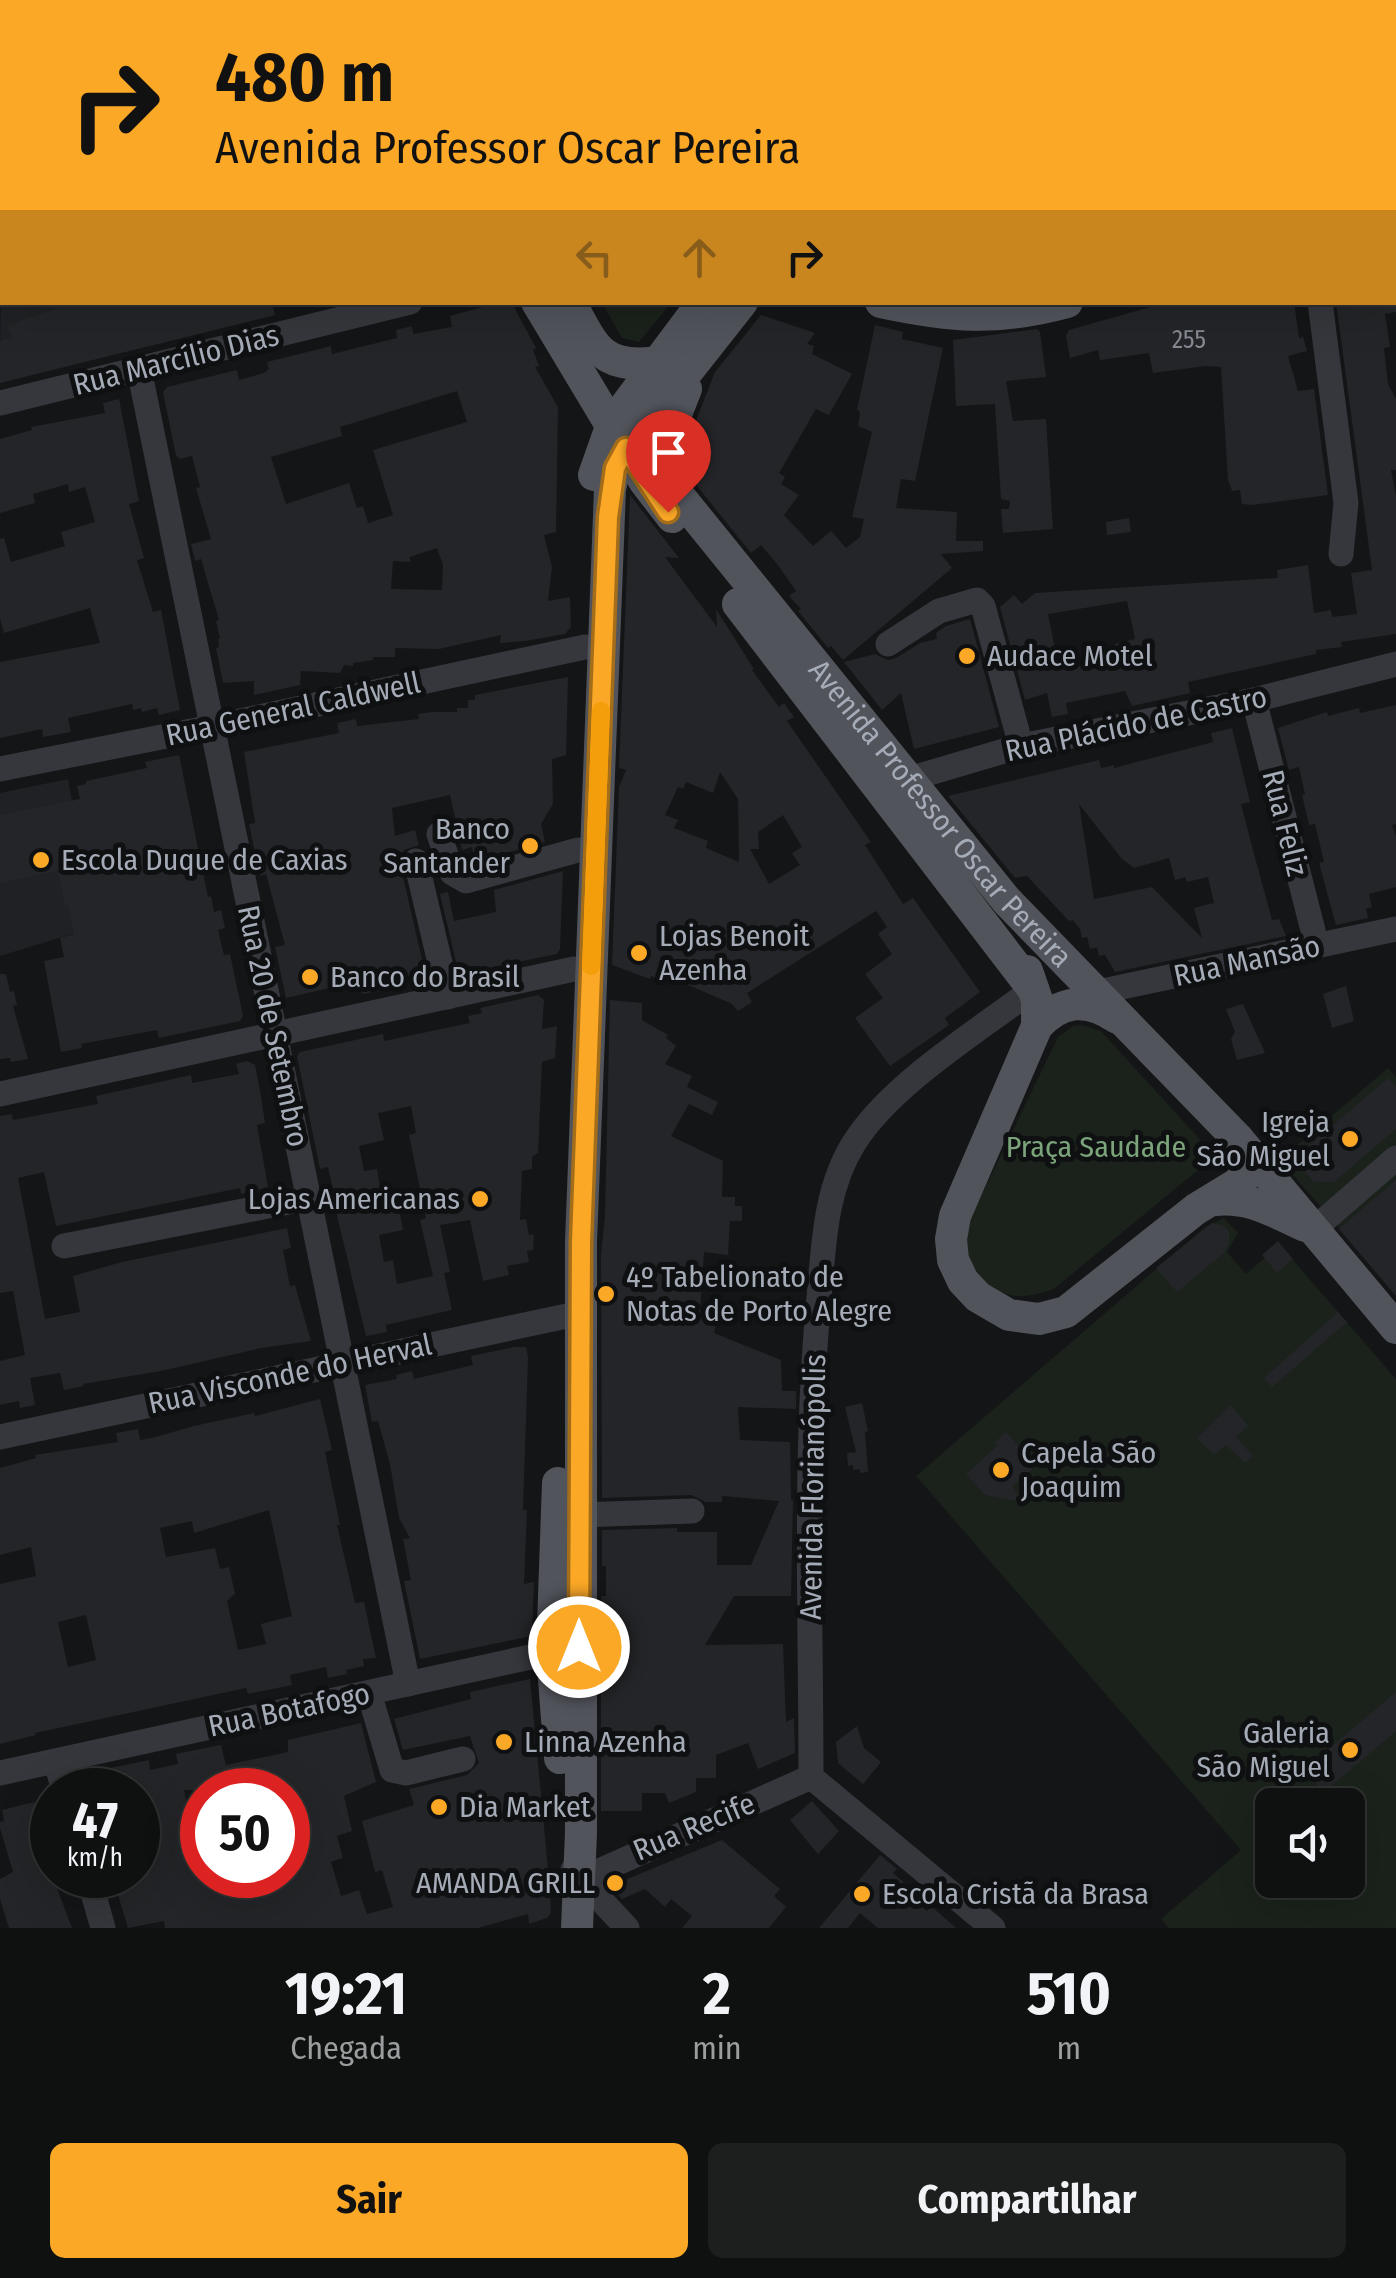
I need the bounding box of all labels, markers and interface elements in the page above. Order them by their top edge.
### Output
text: 480 m [215,36,394,120]
icon: right [50,40,180,170]
text: Avenida Professor Oscar Pereira [215,121,800,175]
icon: left [567,230,622,285]
icon: ahead [672,230,727,285]
icon: right [777,230,832,285]
street label: Rua Marcílio Dias [69,317,283,403]
house number: 255 [1172,325,1206,355]
pin [626,410,711,513]
icon: arrive [641,425,696,480]
place label: Audace Motel [987,638,1153,674]
marker: Audace Motel [956,645,978,667]
street label: Avenida Professor Oscar Pereira [801,653,1079,975]
street label: Rua General Caldwell [163,664,423,754]
street label: Rua Plácido de Castro [1002,679,1270,769]
street label: Rua Feliz [1254,766,1316,880]
place label: Banco Santander [383,811,511,881]
marker: Banco Santander [519,835,541,857]
place label: Escola Duque de Caxias [61,842,348,878]
marker: Escola Duque de Caxias [30,849,52,871]
street label: Rua 20 de Setembro [230,902,316,1150]
place label: Lojas Benoit Azenha [659,918,810,988]
street label: Rua Mansão [1171,928,1323,994]
marker: Lojas Benoit Azenha [628,942,650,964]
place label: Banco do Brasil [330,959,520,995]
marker: Banco do Brasil [299,966,321,988]
place label: Igreja São Miguel [1196,1104,1330,1174]
marker: Igreja São Miguel [1339,1128,1361,1150]
park label: Praça Saudade [1006,1129,1186,1165]
place label: Lojas Americanas [248,1181,460,1217]
marker: Lojas Americanas [469,1188,491,1210]
place label: 4º Tabelionato de Notas de Porto Alegre [626,1259,892,1329]
marker: 4º Tabelionato de Notas de Porto Alegre [595,1283,617,1305]
street label: Rua Visconde do Herval [145,1326,435,1422]
street label: Avenida Florianópolis [793,1354,833,1620]
place label: Capela São Joaquim [1021,1435,1156,1505]
marker: Capela São Joaquim [990,1459,1012,1481]
position arrow [527,1595,631,1699]
street label: Rua Botafogo [205,1675,373,1745]
place label: Galeria São Miguel [1196,1715,1330,1785]
place label: Linna Azenha [524,1724,687,1760]
marker: Linna Azenha [493,1731,515,1753]
marker: Galeria São Miguel [1339,1739,1361,1761]
speed limit sign: 50 [180,1768,310,1898]
street label: Rua Recife [628,1785,760,1869]
map controls [1255,1788,1365,1898]
button: sound [1255,1788,1365,1898]
place label: Dia Market [459,1789,591,1825]
text: 47 [72,1791,118,1851]
marker: Dia Market [428,1796,450,1818]
text: km/h [67,1843,123,1873]
place label: AMANDA GRILL [416,1865,595,1901]
marker: AMANDA GRILL [604,1872,626,1894]
place label: Escola Cristã da Brasa [882,1876,1149,1912]
marker: Escola Cristã da Brasa [851,1883,873,1905]
text: 19:21 [285,1958,407,2030]
text: 2 [703,1958,731,2030]
text: 510 [1027,1958,1111,2030]
text: Chegada [290,2029,402,2067]
text: min [692,2029,742,2067]
text: m [1057,2029,1081,2067]
button: Sair [50,2143,688,2258]
button: Compartilhar [708,2143,1346,2258]

